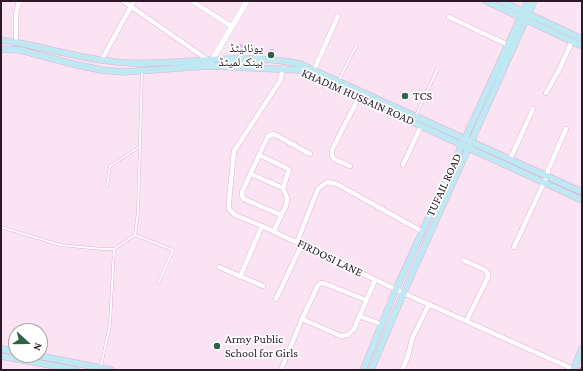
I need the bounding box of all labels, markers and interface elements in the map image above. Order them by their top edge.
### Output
place label: یونائیٹڈ بینک لمیٹڈ [218,41,263,69]
marker: یونائیٹڈ بینک لمیٹڈ [266,50,276,60]
street label: KHADIM HUSSAIN ROAD [299,66,417,128]
place label: TCS [413,89,432,103]
marker: TCS [400,91,410,101]
street label: TUFAIL ROAD [423,151,465,219]
street label: FIRDOSI LANE [295,236,365,280]
north arrow [8,323,48,363]
place label: Army Public School for Girls [225,332,298,360]
text: N [31,341,45,353]
marker: Army Public School for Girls [212,341,222,351]

